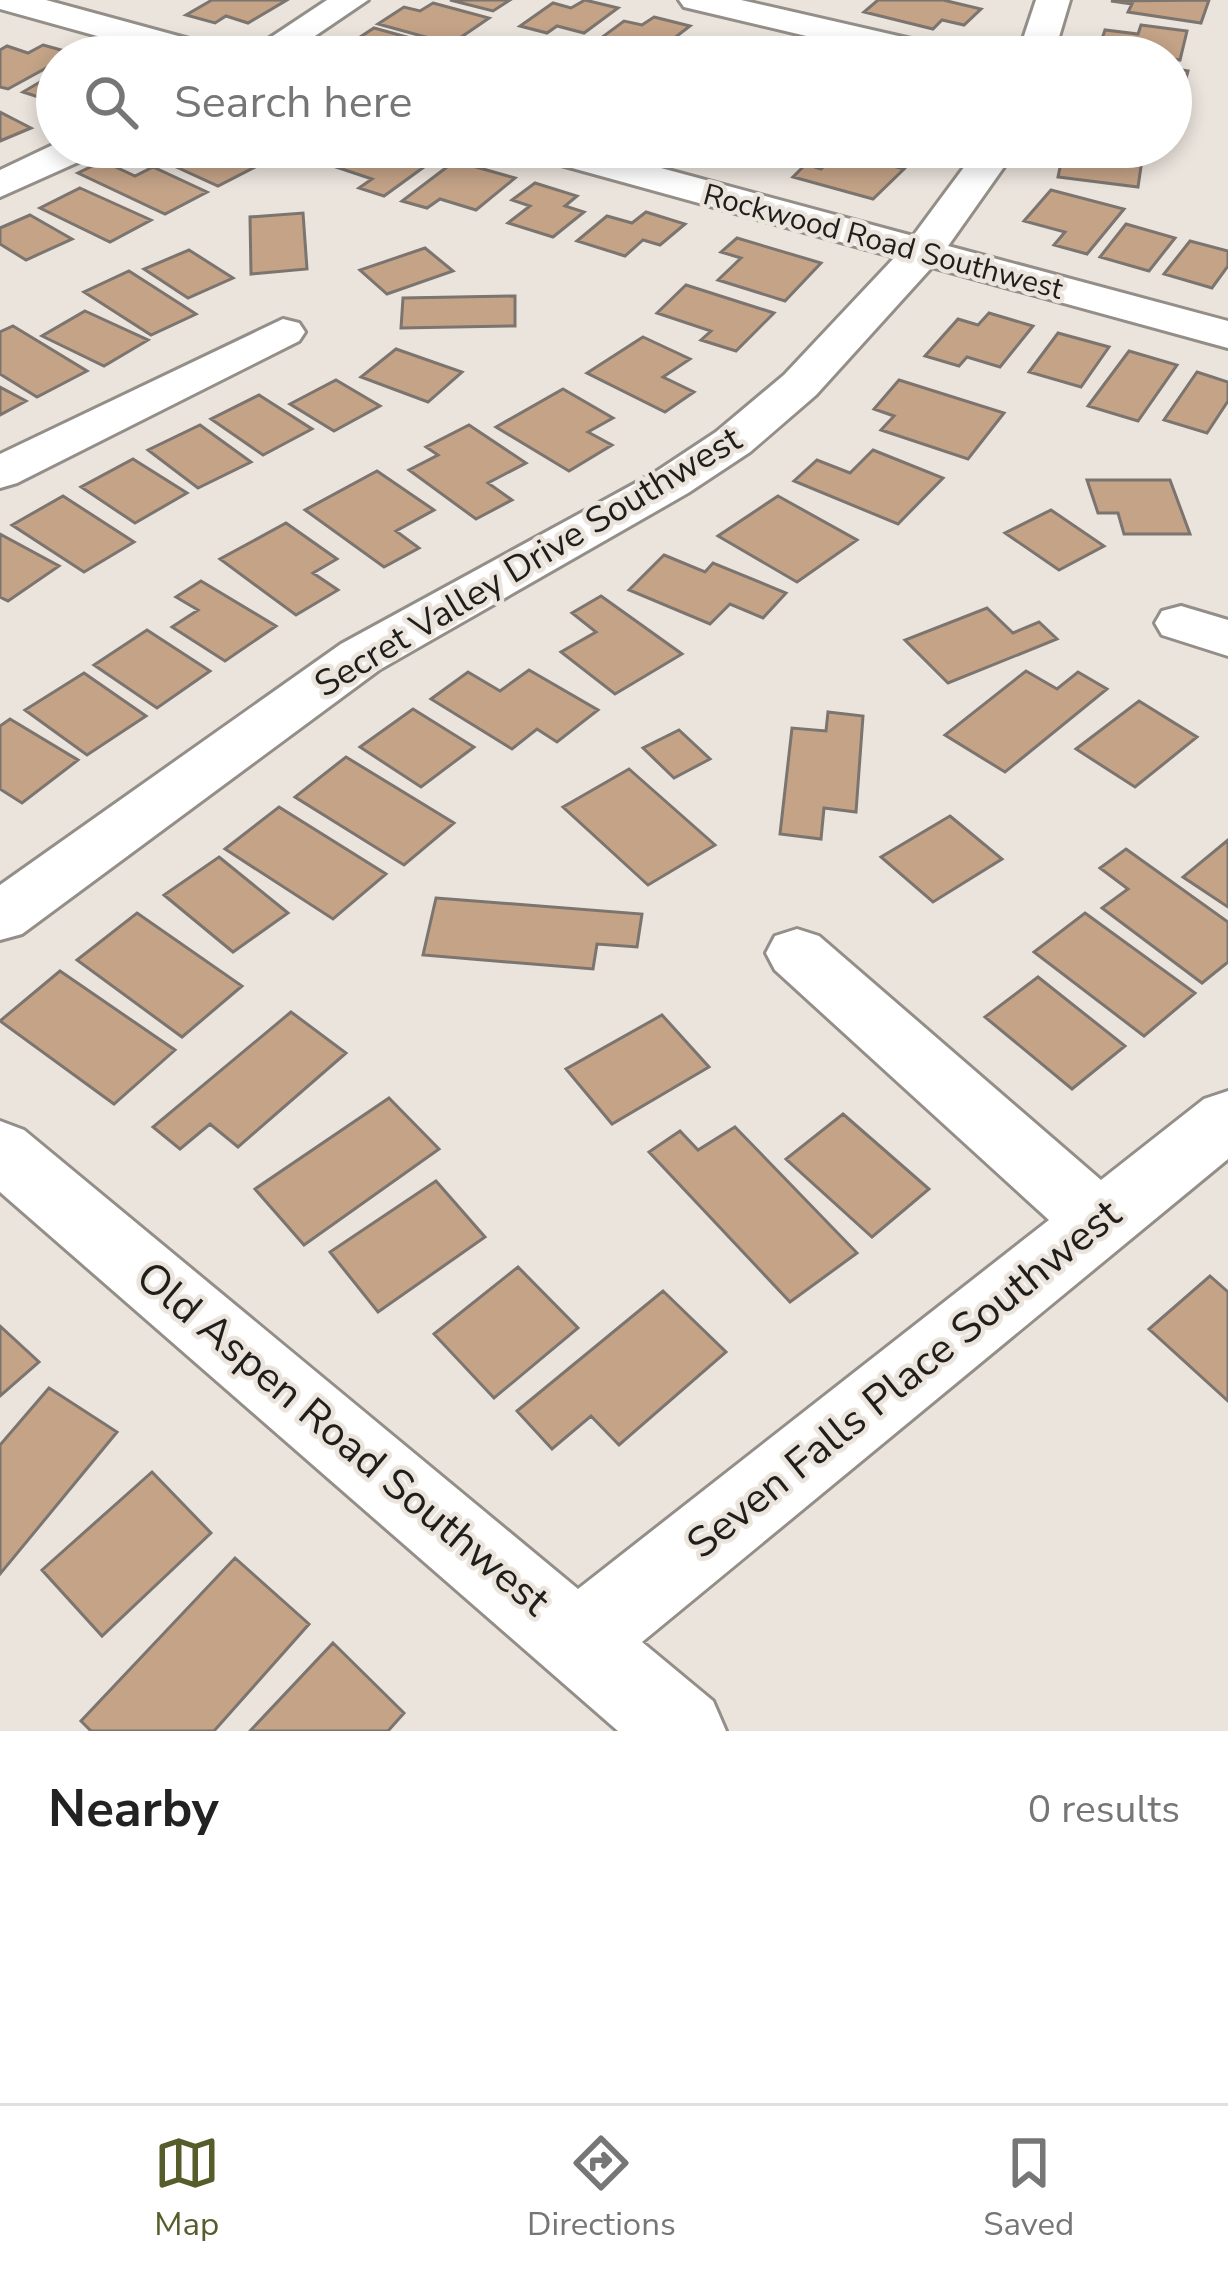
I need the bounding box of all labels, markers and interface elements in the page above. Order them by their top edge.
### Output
search box [36,36,1192,168]
icon: search [78,69,144,135]
text: Search here [174,72,413,133]
street label: Rockwood Road Southwest [699,174,1068,310]
street label: Secret Valley Drive Southwest [305,415,751,709]
street label: Seven Falls Place Southwest [675,1186,1133,1572]
street label: Old Aspen Road Southwest [124,1249,562,1629]
text: Nearby [48,1774,219,1844]
text: 0 results [1028,1783,1180,1836]
tab: Map [154,2130,220,2247]
tab: Directions [527,2130,676,2247]
tab: Saved [983,2130,1074,2247]

